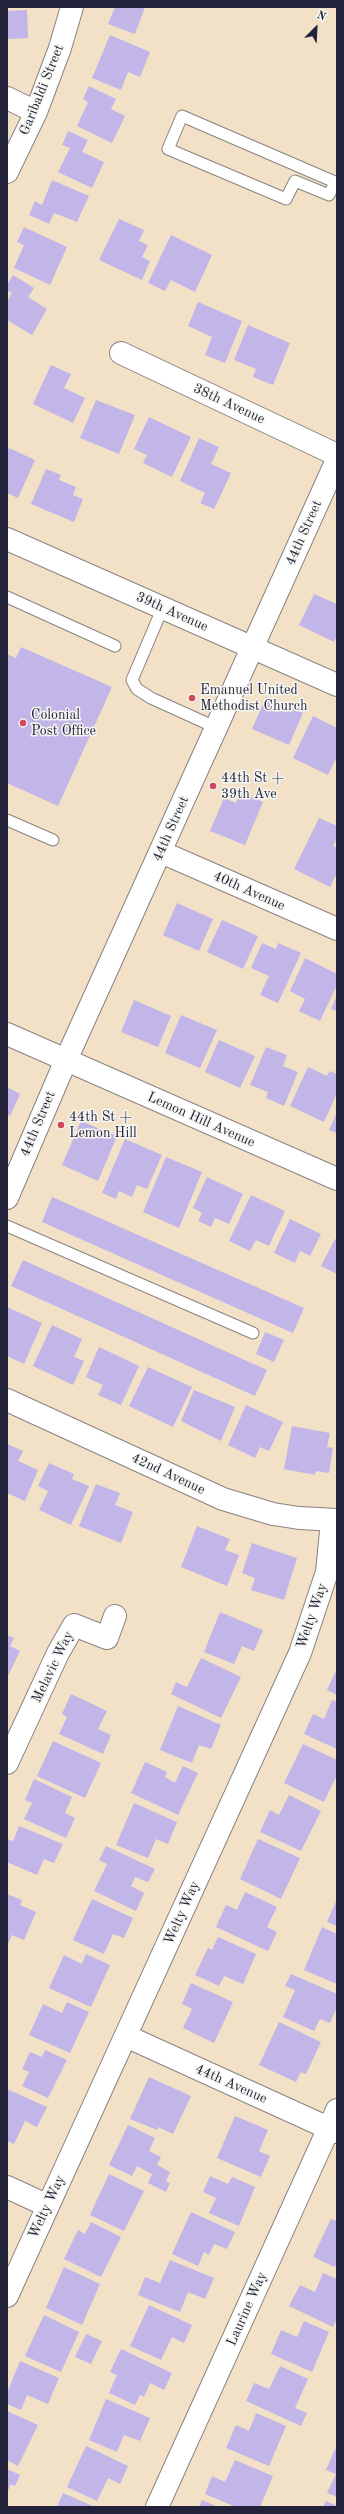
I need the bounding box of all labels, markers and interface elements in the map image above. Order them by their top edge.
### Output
north arrow [296,8,336,48]
text: N [315,10,327,23]
street label: Garibaldi Street [16,42,68,138]
street label: 38th Avenue [190,380,268,428]
street label: 44th Street [282,498,326,568]
street label: 39th Avenue [133,589,211,635]
place label: Emanuel United Methodist Church [200,682,308,714]
marker: Emanuel United Methodist Church [187,693,197,703]
place label: Colonial Post Office [31,707,96,740]
marker: Colonial Post Office [18,718,28,728]
place label: 44th St + 39th Ave [221,770,284,802]
marker: 44th St + 39th Ave [208,781,218,791]
street label: 44th Street [149,794,193,864]
street label: 40th Avenue [210,868,288,914]
street label: 44th Street [17,1089,59,1159]
street label: Lemon Hill Avenue [145,1089,257,1151]
place label: 44th St + Lemon Hill [69,1109,137,1142]
marker: 44th St + Lemon Hill [56,1120,66,1130]
street label: 42nd Avenue [128,1450,208,1498]
street label: Welty Way [293,1581,331,1651]
street label: Melavic Way [28,1628,78,1706]
street label: Welty Way [160,1879,204,1947]
street label: 44th Avenue [192,2061,270,2107]
street label: Welty Way [25,2173,69,2241]
street label: Laurine Way [223,2269,271,2349]

